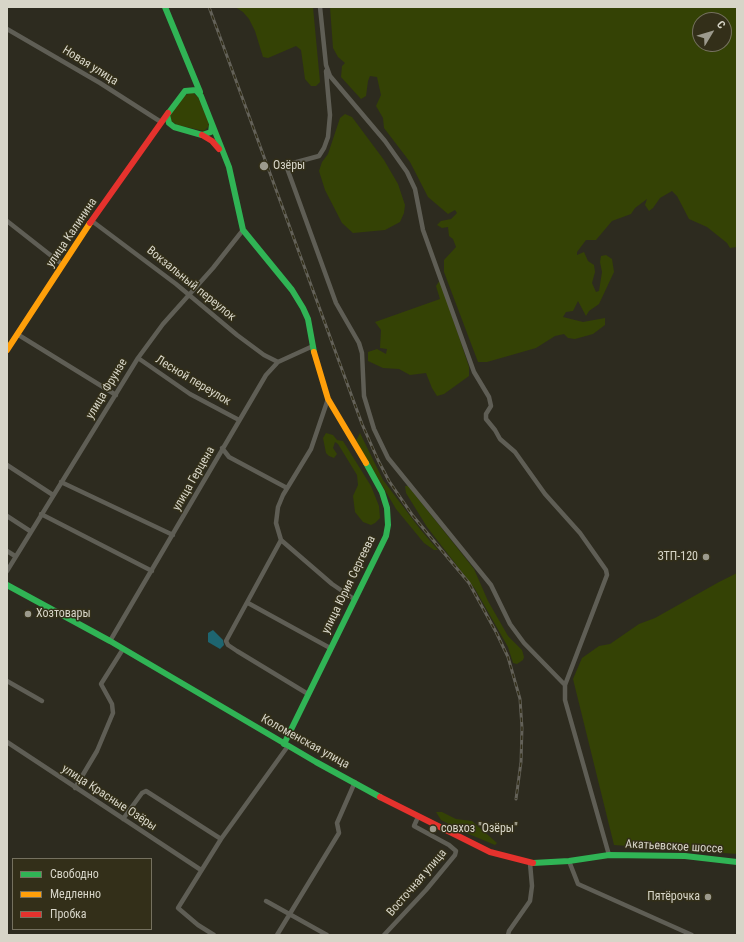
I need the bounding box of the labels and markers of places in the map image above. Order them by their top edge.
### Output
place label: Озёры [273,159,305,173]
marker: Озёры [258,160,270,172]
place label: ЗТП-120 [657,550,698,564]
marker: ЗТП-120 [701,552,711,562]
place label: Хозтовары [36,607,91,621]
marker: Хозтовары [23,609,33,619]
place label: совхоз "Озёры" [441,822,518,836]
marker: совхоз "Озёры" [428,824,438,834]
place label: Пятёрочка [647,890,700,904]
marker: Пятёрочка [703,892,713,902]

